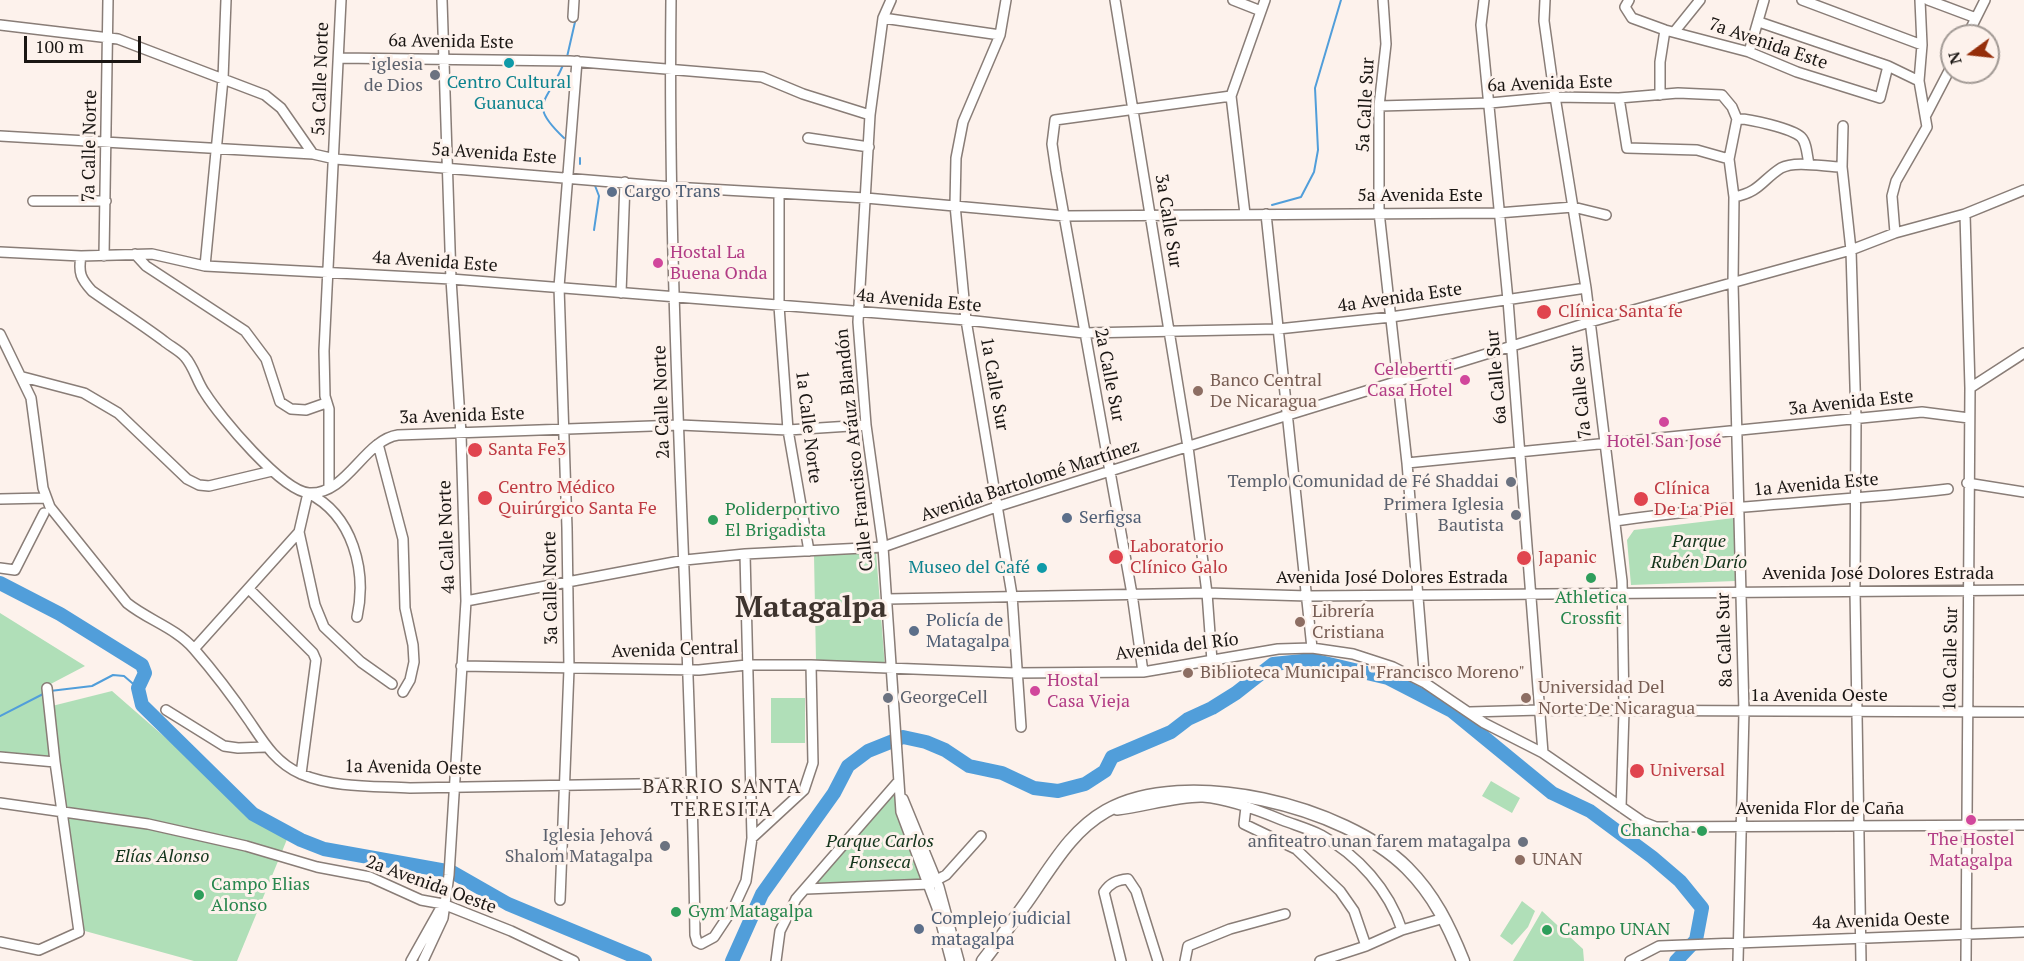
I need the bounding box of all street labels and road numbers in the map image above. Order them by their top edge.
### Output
street label: 7a Avenida Este [1706,14,1830,74]
street label: 5a Calle Norte [308,22,334,136]
street label: 6a Avenida Este [388,30,514,54]
street label: 5a Calle Sur [1353,57,1379,153]
street label: 6a Avenida Este [1487,71,1613,97]
street label: 7a Calle Norte [78,89,102,203]
street label: 5a Avenida Este [431,139,557,169]
street label: 3a Calle Sur [1150,172,1186,270]
street label: 5a Avenida Este [1357,185,1483,207]
street label: 4a Avenida Este [372,247,498,277]
street label: 4a Avenida Este [1336,279,1464,317]
street label: 4a Avenida Este [856,285,982,317]
street label: 2a Calle Sur [1089,326,1129,424]
street label: Calle Francisco Aráuz Blandón [832,327,878,573]
street label: 6a Calle Sur [1482,329,1512,425]
street label: 1a Calle Sur [975,335,1013,433]
street label: 7a Calle Sur [1565,344,1597,440]
street label: 2a Calle Norte [649,345,675,459]
street label: 1a Calle Norte [790,369,826,485]
street label: 3a Avenida Este [1787,386,1915,420]
street label: 3a Avenida Este [399,403,525,429]
street label: Avenida Bartolomé Martínez [918,435,1142,527]
street label: 1a Avenida Este [1753,469,1879,501]
street label: 4a Calle Norte [434,480,460,594]
street label: 3a Calle Norte [539,531,563,645]
street label: Avenida José Dolores Estrada [1762,563,1994,585]
street label: Avenida José Dolores Estrada [1276,567,1508,589]
street label: 8a Calle Sur [1713,592,1737,688]
street label: 10a Calle Sur [1939,607,1963,711]
street label: Avenida del Río [1114,629,1240,665]
street label: Avenida Central [611,637,739,663]
street label: 1a Avenida Oeste [1750,685,1888,707]
street label: 1a Avenida Oeste [344,756,482,780]
street label: Avenida Flor de Caña [1736,798,1904,820]
street label: 2a Avenida Oeste [363,851,499,919]
street label: 4a Avenida Oeste [1812,908,1950,934]

